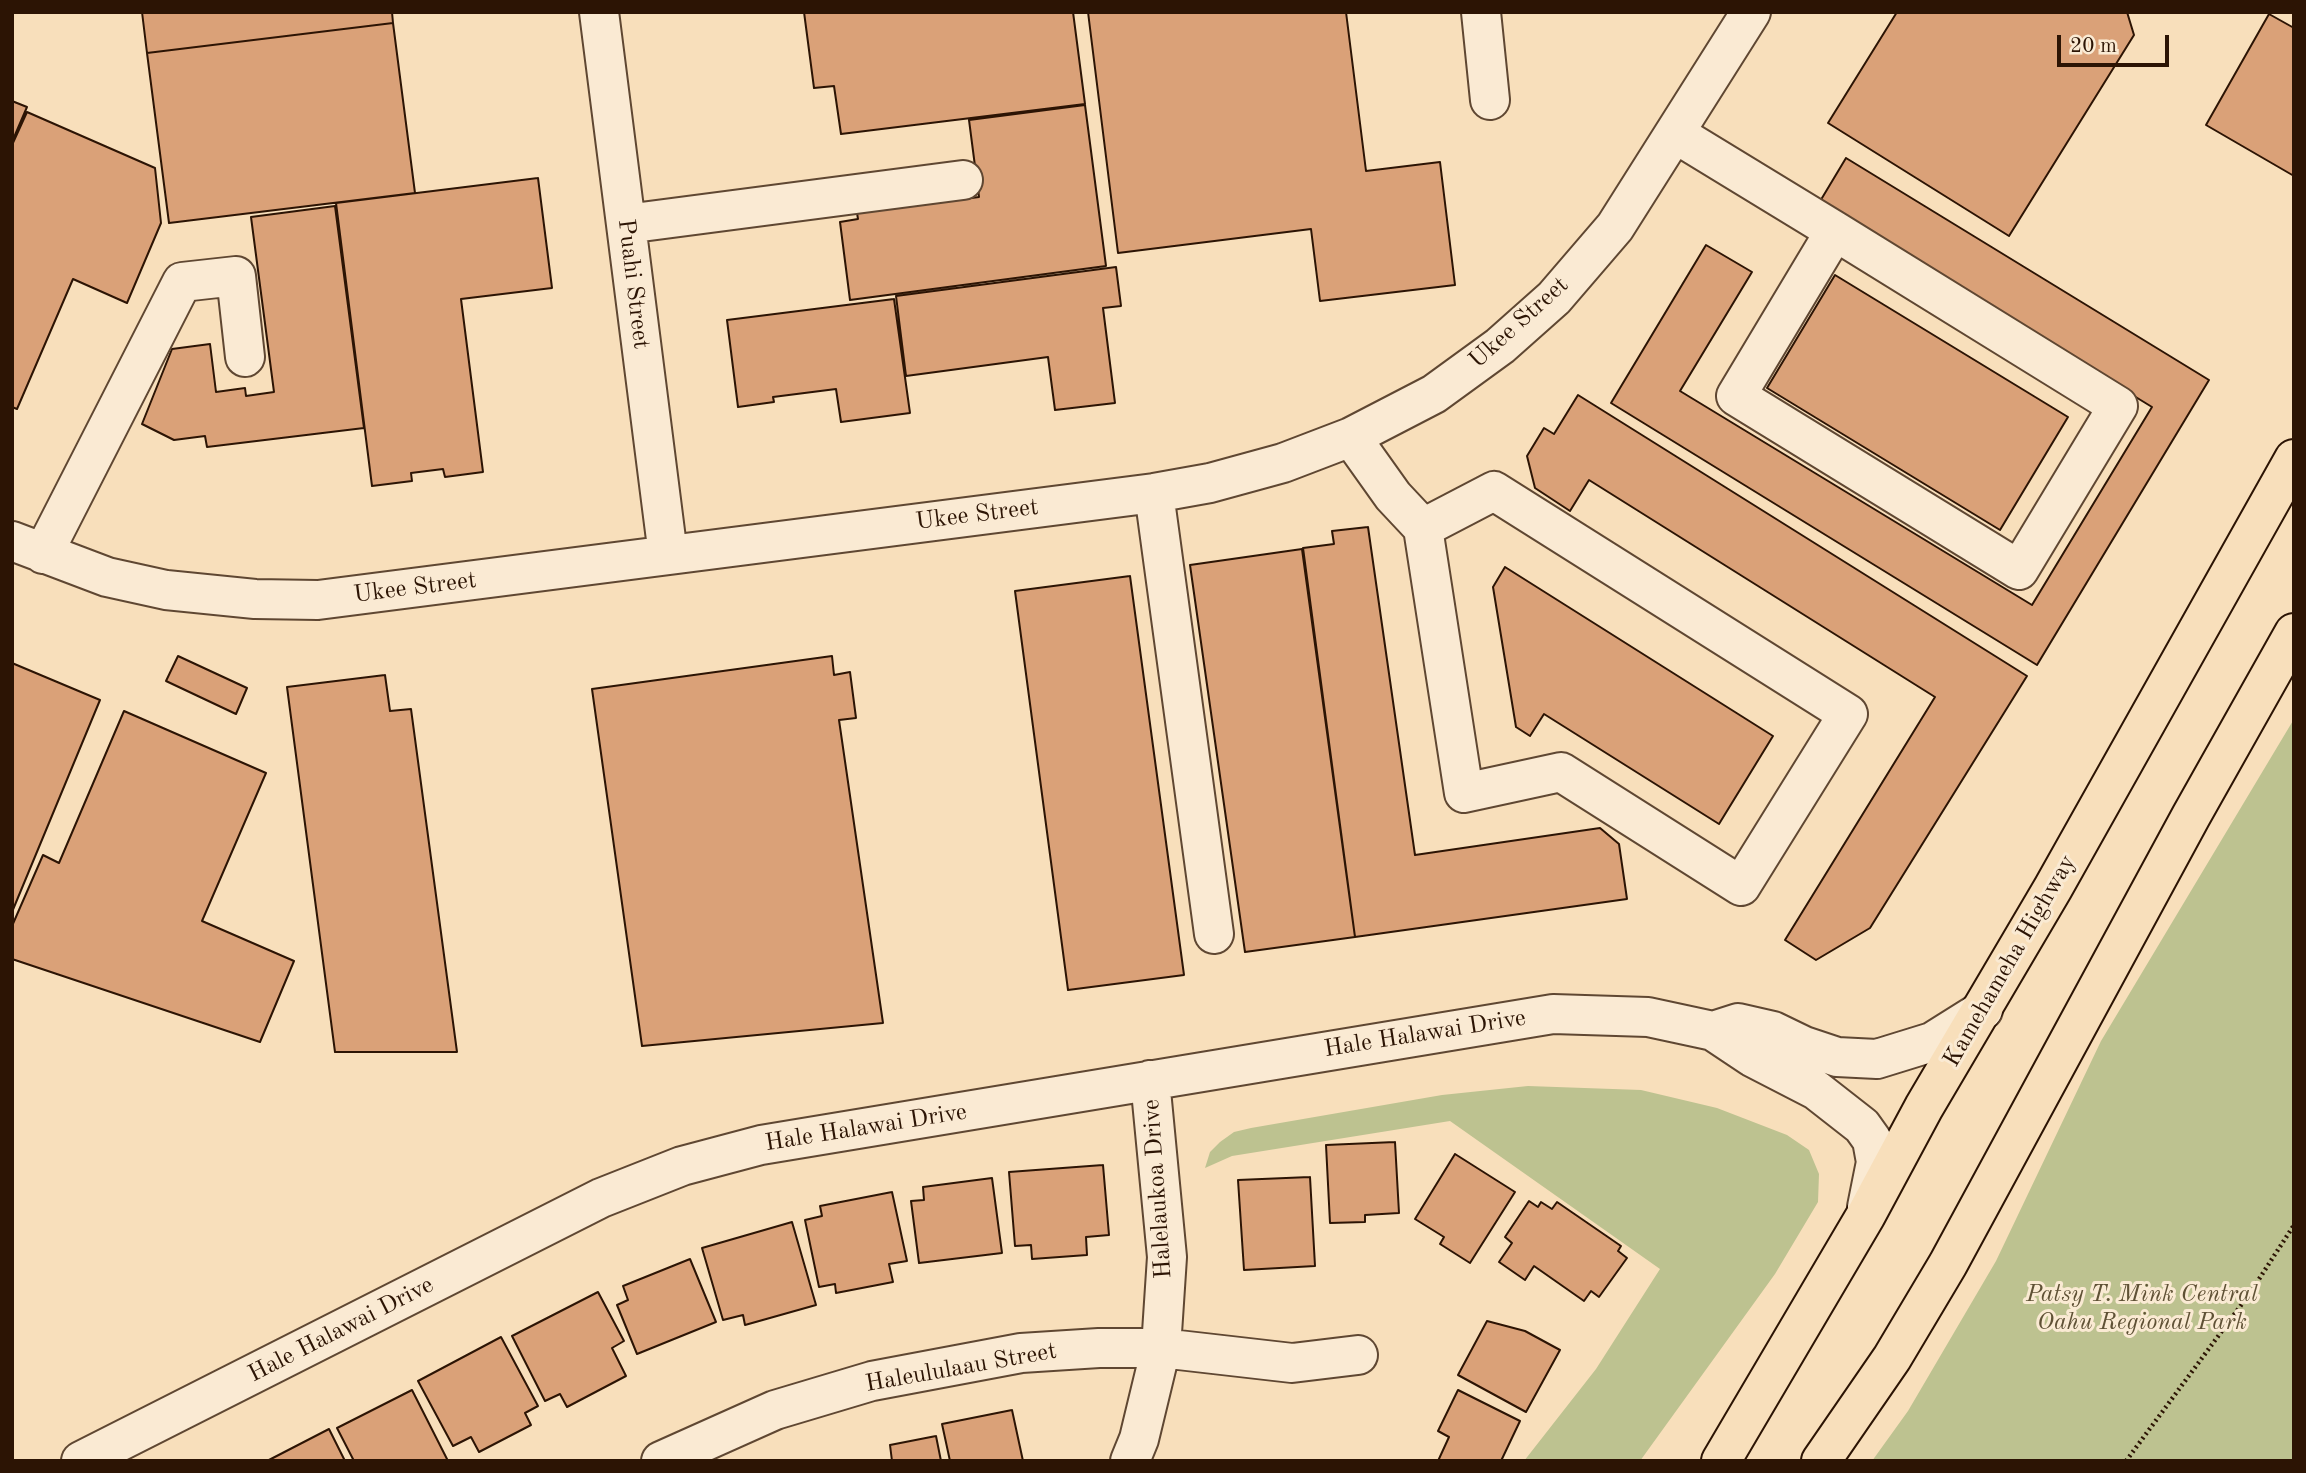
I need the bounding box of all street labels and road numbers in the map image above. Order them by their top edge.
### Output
street label: Puahi Street [611,217,655,351]
street label: Ukee Street [1463,271,1575,375]
street label: Ukee Street [914,493,1040,537]
street label: Ukee Street [352,566,478,610]
street label: Kamehameha Highway [1937,850,2083,1072]
street label: Hale Halawai Drive [1322,1004,1528,1064]
street label: Hale Halawai Drive [763,1098,969,1158]
street label: Halelaukoa Drive [1137,1098,1179,1280]
street label: Hale Halawai Drive [244,1271,438,1389]
street label: Haleululaau Street [863,1337,1059,1399]

